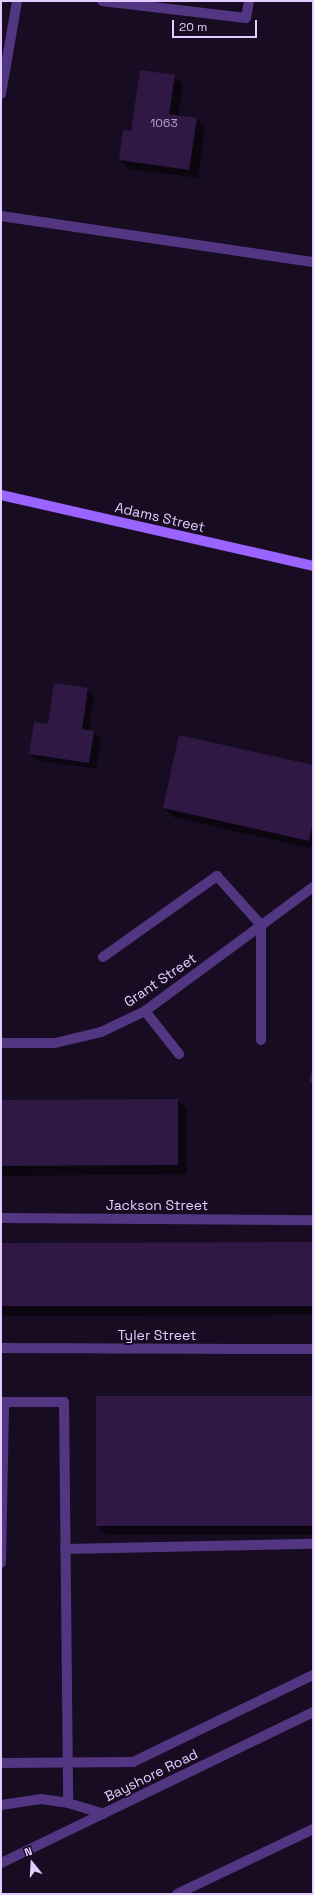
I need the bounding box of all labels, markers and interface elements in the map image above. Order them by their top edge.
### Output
scale bar [174,12,259,38]
text: 20 m [179,19,207,35]
house number: 1063 [150,117,178,131]
street label: Adams Street [113,499,207,535]
street label: Grant Street [121,950,199,1010]
street label: Jackson Street [106,1197,208,1213]
street label: Tyler Street [117,1327,197,1343]
street label: Bayshore Road [102,1745,200,1805]
north arrow [12,1843,52,1883]
text: N [23,1844,34,1859]

